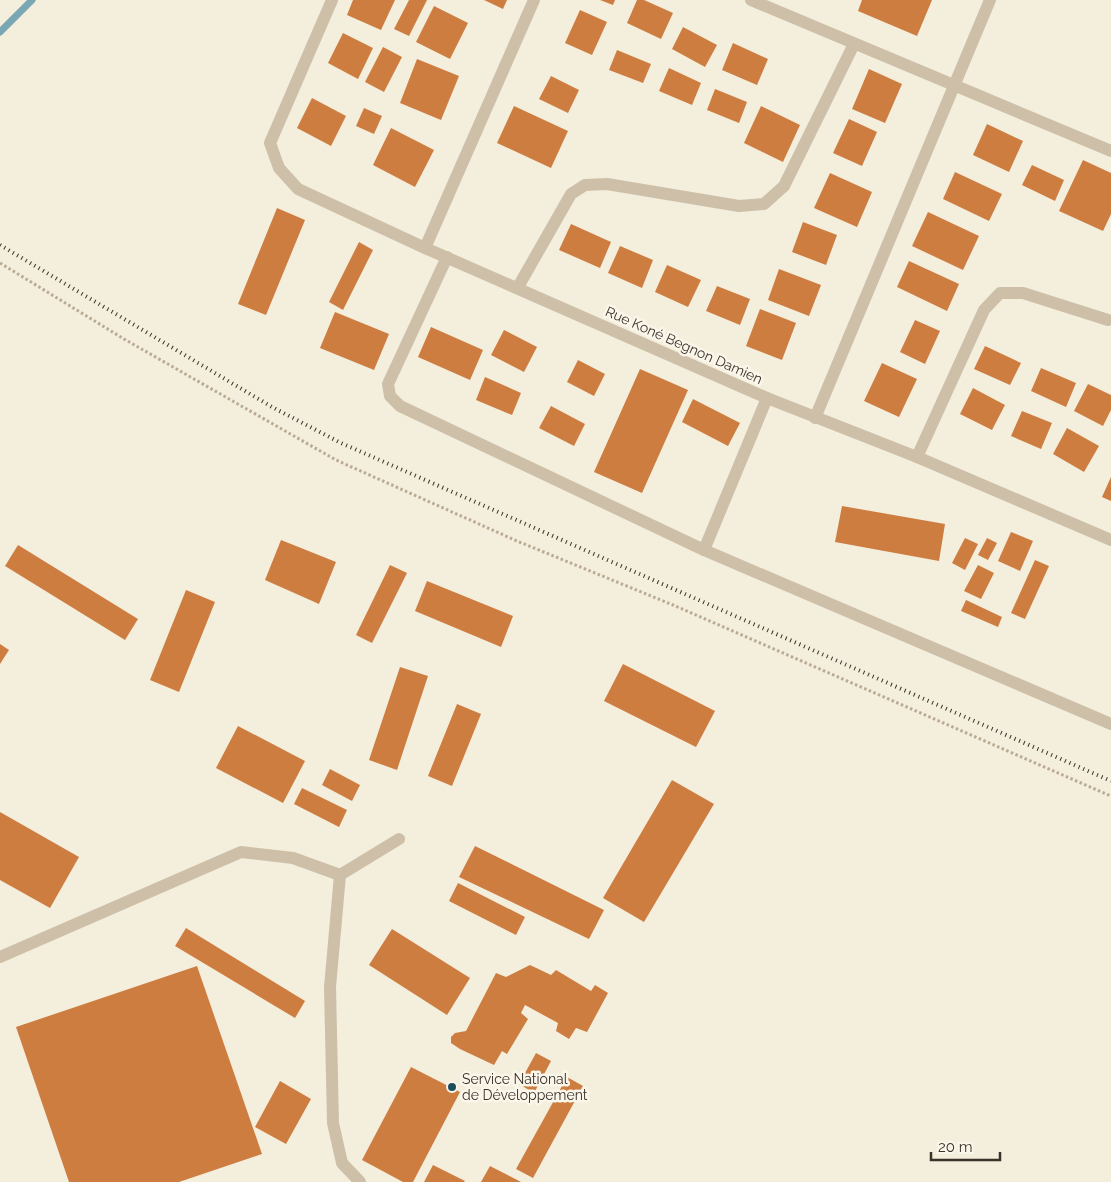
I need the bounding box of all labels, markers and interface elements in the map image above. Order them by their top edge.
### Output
street label: Rue Koné Begnon Damien [603,303,765,387]
place label: Service National de Développement [462,1071,588,1103]
marker: Service National de Développement [446,1081,458,1093]
scale bar [931,1130,1000,1162]
text: 20 m [938,1138,973,1156]

